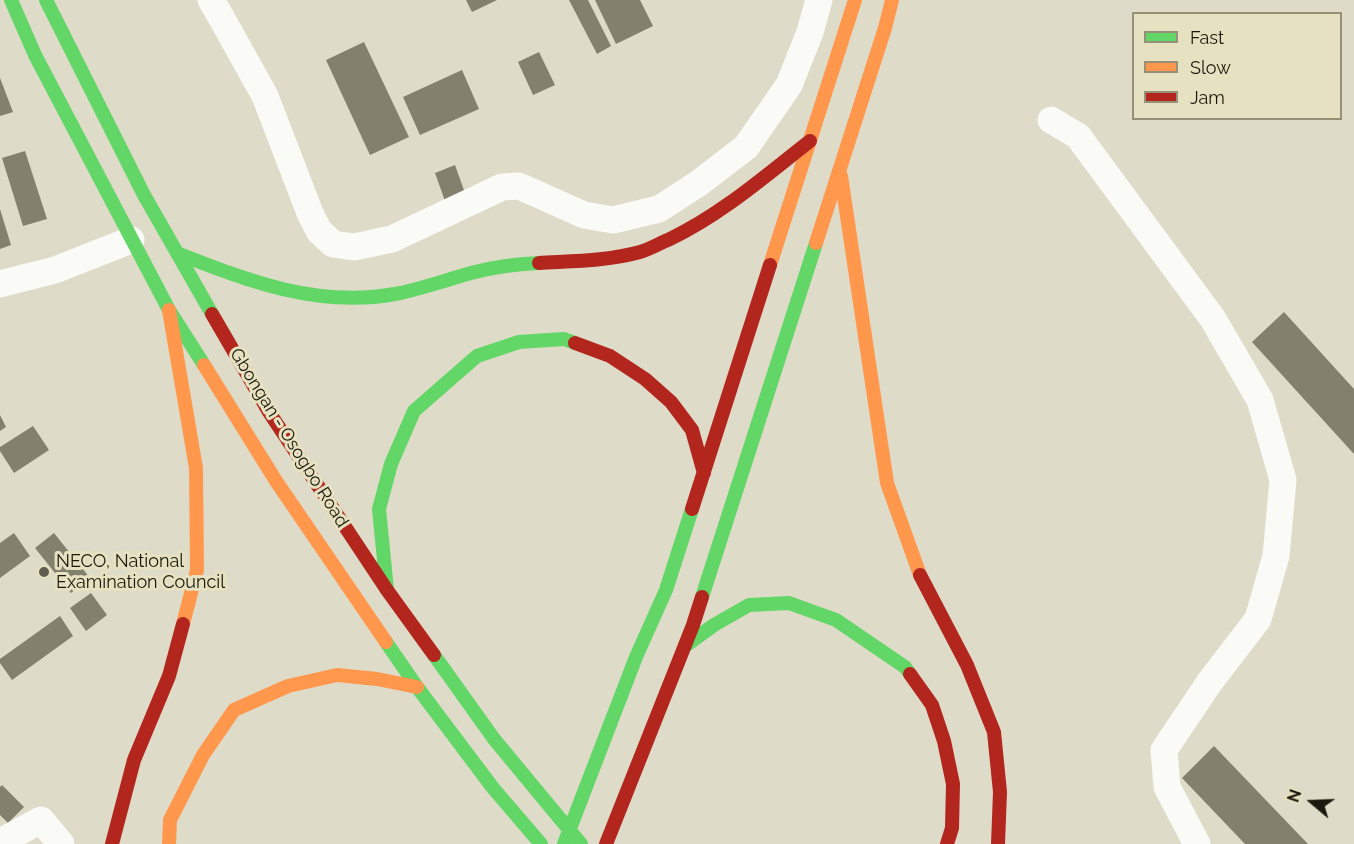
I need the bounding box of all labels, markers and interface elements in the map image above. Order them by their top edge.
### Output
legend [1132,12,1342,120]
text: Fast [1190,27,1224,48]
text: Slow [1190,57,1231,78]
text: Jam [1190,87,1225,108]
street label: Gbongan - Osogbo Road [225,344,353,532]
place label: NECO, National Examination Council [56,551,225,594]
marker: NECO, National Examination Council [37,565,51,579]
north arrow [1282,772,1342,832]
text: N [1284,787,1305,805]

